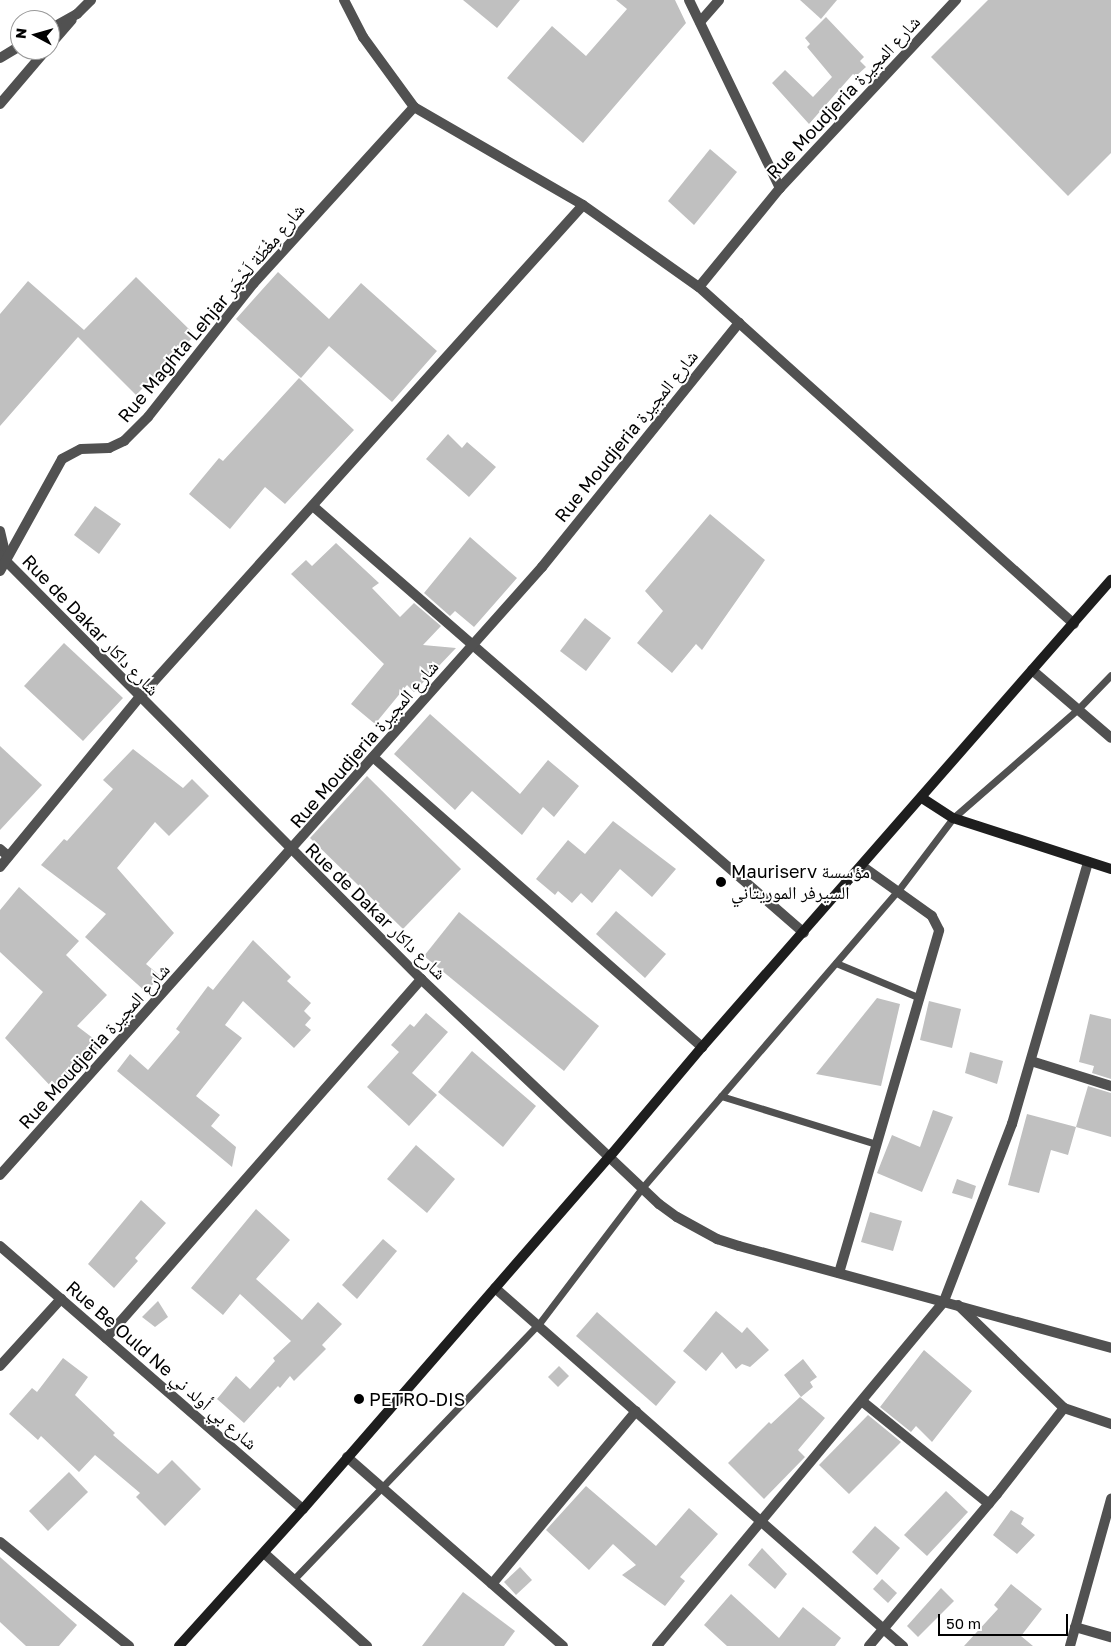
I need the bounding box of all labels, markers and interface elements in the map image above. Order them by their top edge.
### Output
north arrow [10,10,60,60]
street label: Rue Moudjeria شارع المجيرة [762,11,924,183]
text: N [12,27,30,40]
street label: Rue Maghta Lehjar شارع مِغْطَة لَحْجَر [113,199,309,427]
street label: Rue Moudjeria شارع المجيرة [550,346,702,526]
street label: Rue de Dakar شارع داكار [18,550,164,700]
street label: Rue Moudjeria شارع المجيرة [285,656,443,832]
street label: Rue de Dakar شارع داكار [301,838,451,984]
place label: Mauriserv مؤسسة السيرفر الموريتاني [731,861,870,904]
marker: Mauriserv مؤسسة السيرفر الموريتاني [715,876,727,888]
street label: Rue Moudjeria شارع المجيرة [14,959,174,1133]
street label: Rue Be Ould Ne شارع بي أولد ني [62,1276,262,1454]
place label: PETRO-DIS [369,1388,465,1410]
marker: PETRO-DIS [353,1393,365,1405]
scale bar [941,1604,1071,1636]
text: 50 m [946,1614,981,1632]

